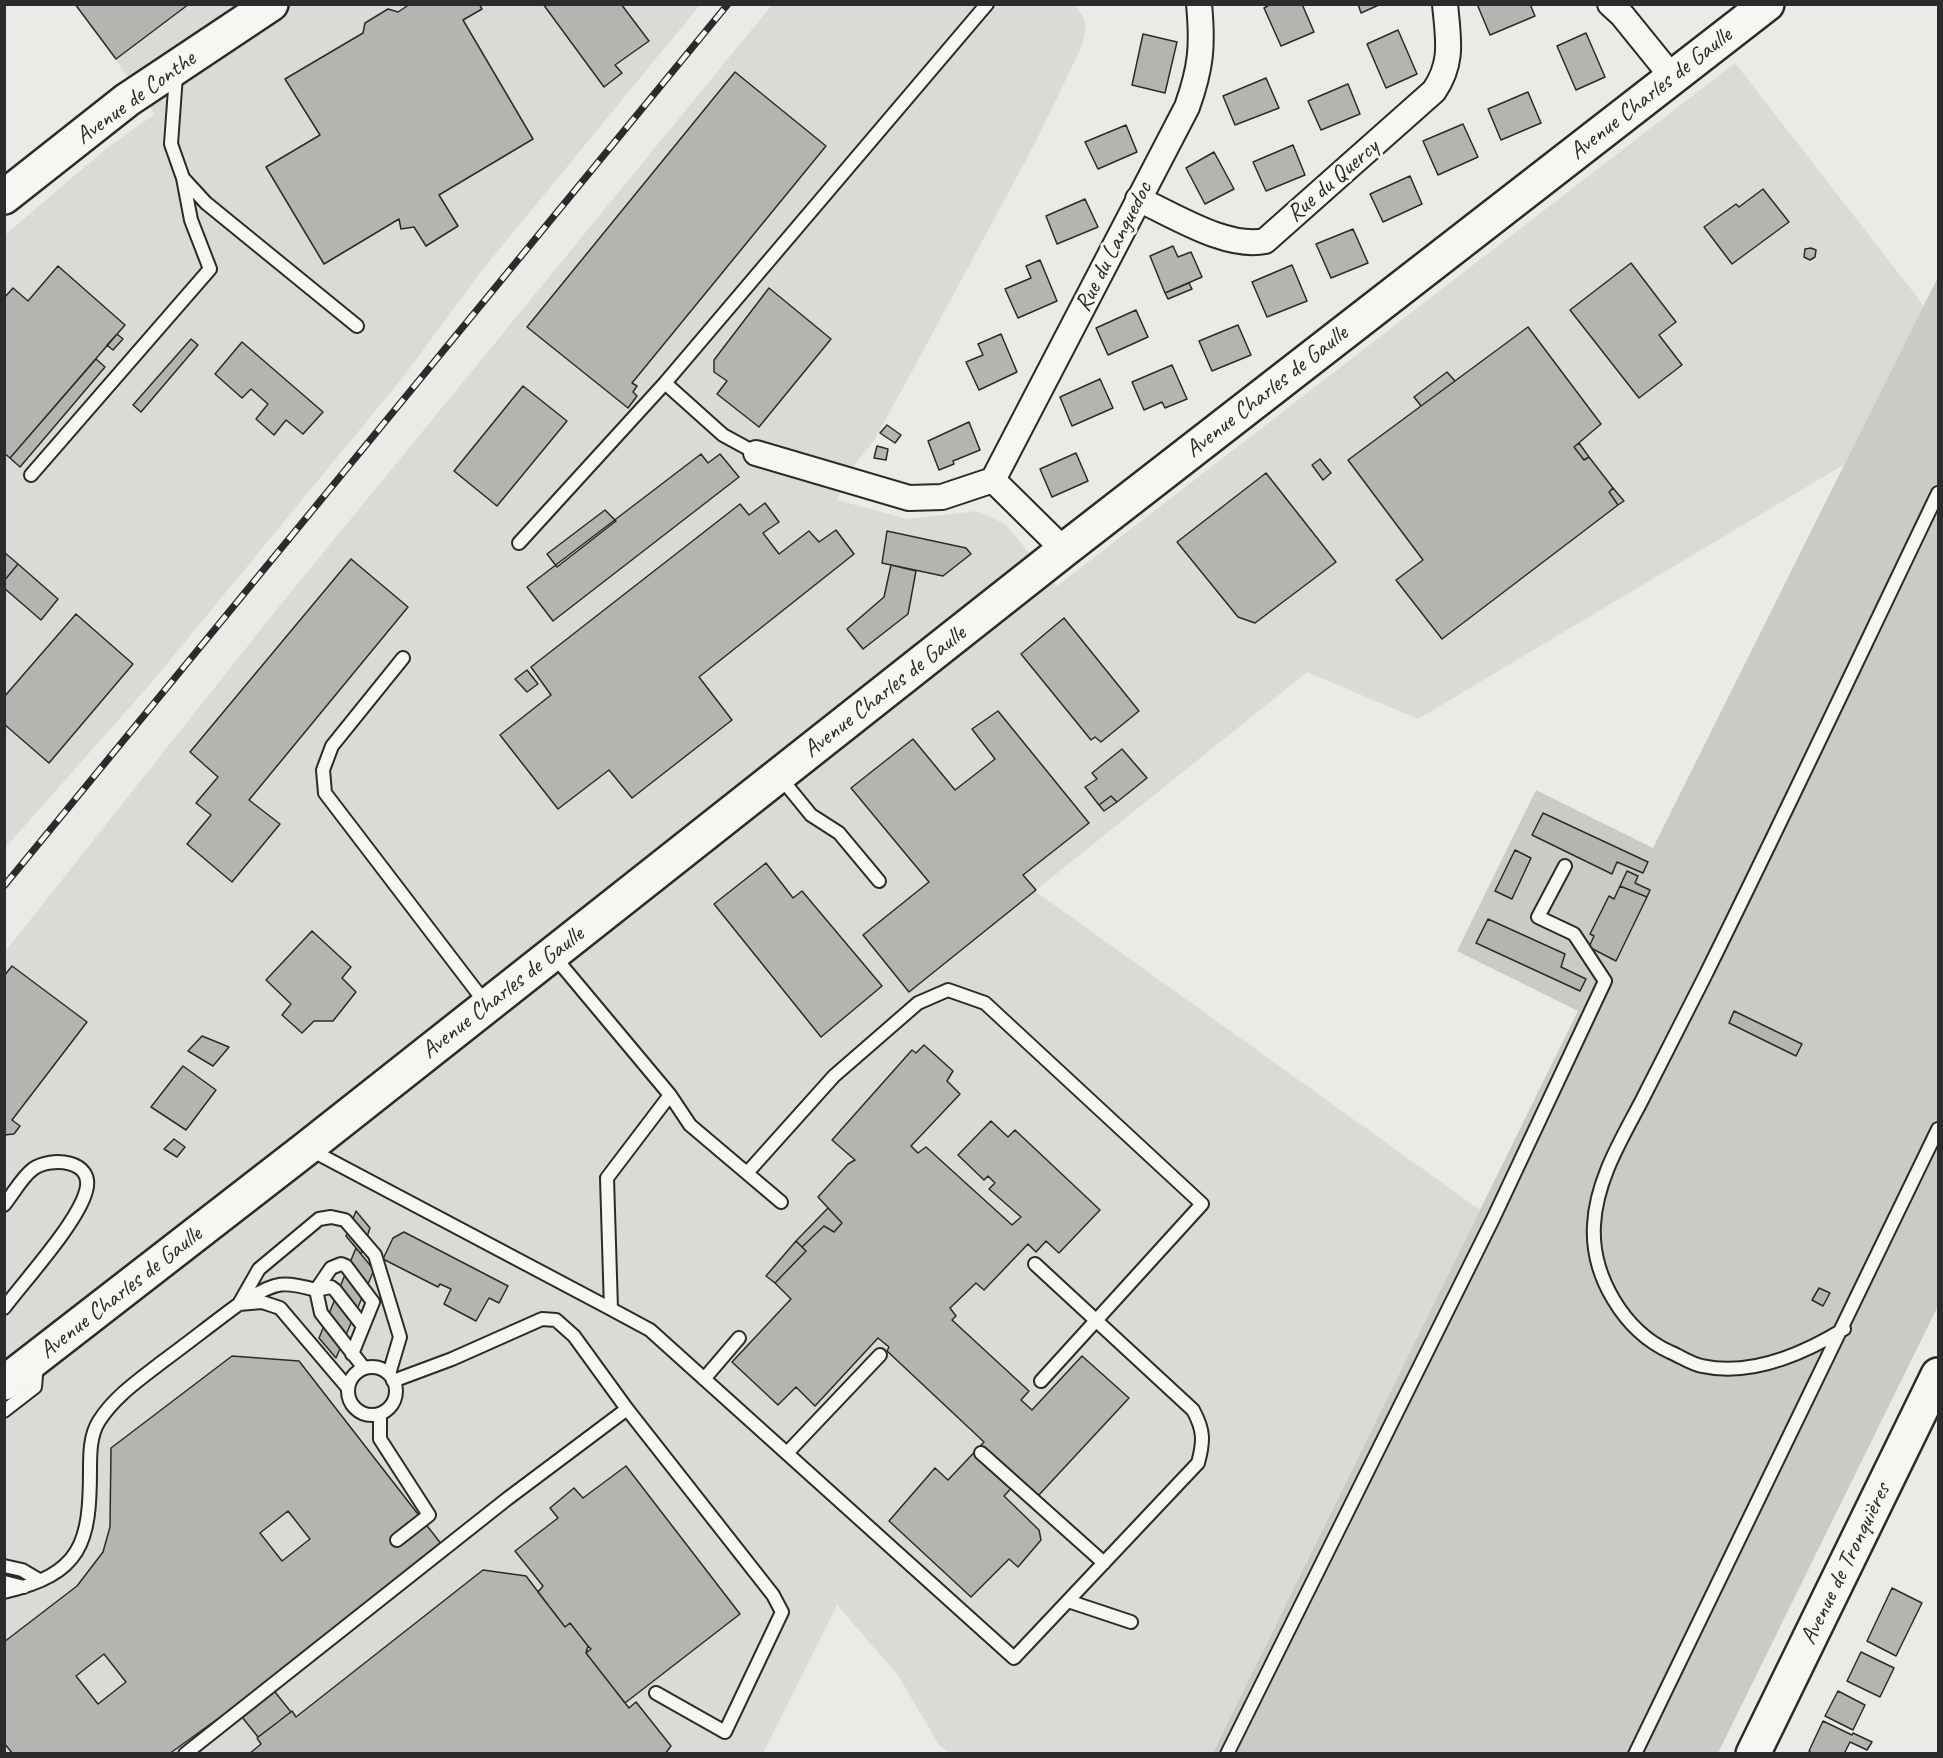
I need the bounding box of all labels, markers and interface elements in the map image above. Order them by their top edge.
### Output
street label: Avenue Charles de Gaulle [1564,22,1738,166]
street label: Avenue de Conthe [70,45,202,151]
street label: Rue du Quercy [1281,133,1385,229]
street label: Rue du Languedoc [1069,177,1159,317]
street label: Avenue Charles de Gaulle [1180,320,1354,464]
street label: Avenue Charles de Gaulle [798,620,972,764]
street label: Avenue Charles de Gaulle [416,921,590,1065]
street label: Avenue Charles de Gaulle [34,1221,208,1365]
street label: Avenue de Tronquières [1795,1479,1897,1649]

